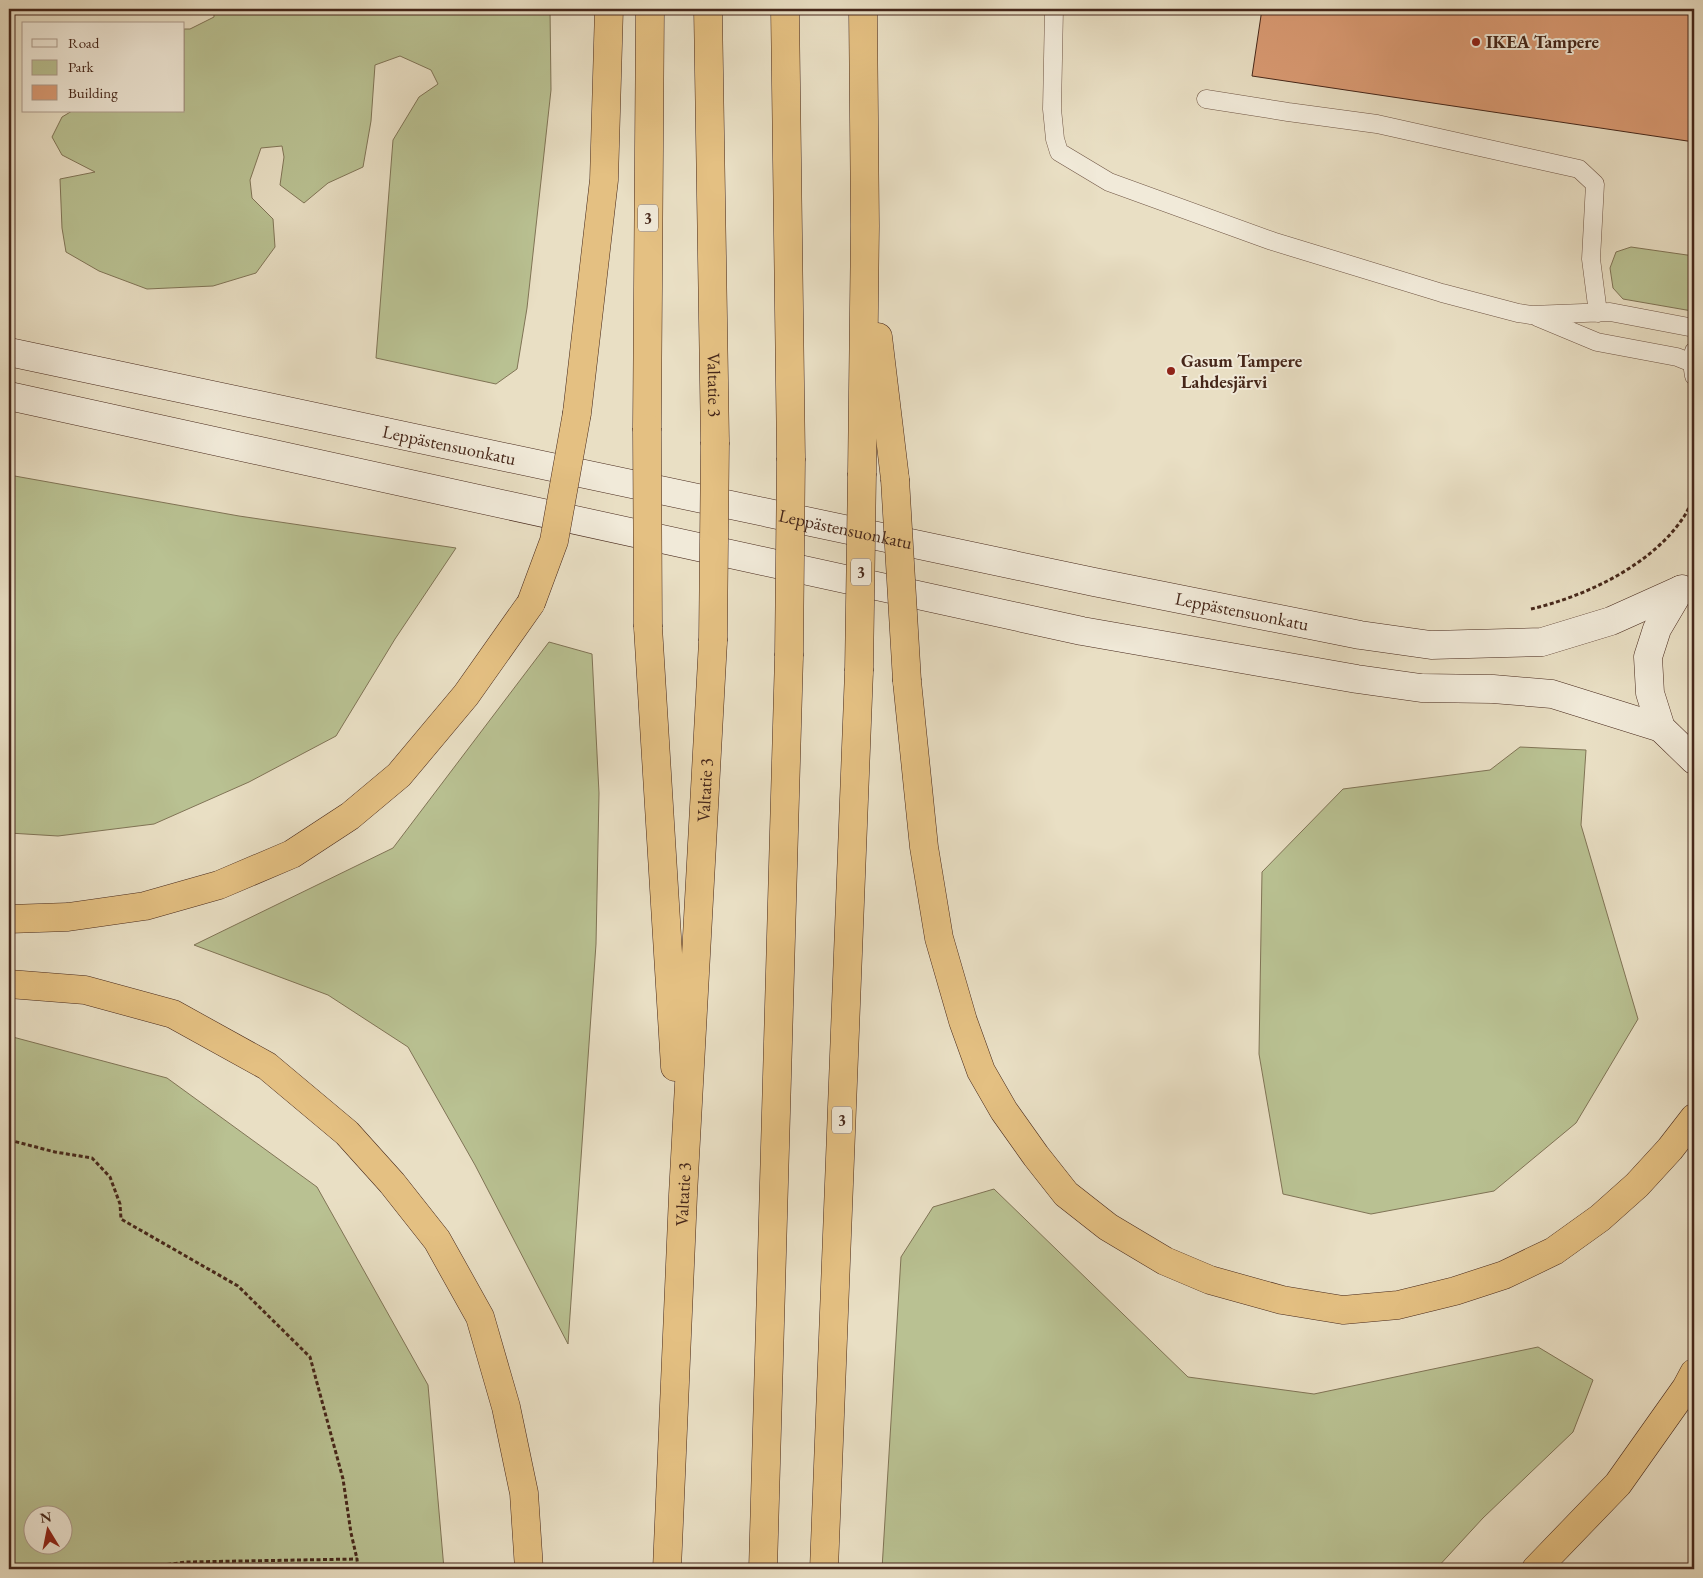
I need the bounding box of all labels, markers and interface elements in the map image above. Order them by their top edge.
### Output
legend [22,22,185,112]
place label: IKEA Tampere [1486,30,1600,53]
text: Road [68,33,100,52]
marker: IKEA Tampere [1470,36,1482,48]
text: Park [68,57,95,76]
text: Building [68,83,118,102]
road number: 3 [638,204,658,232]
place label: Gasum Tampere Lahdesjärvi [1181,349,1303,393]
street label: Valtatie 3 [703,353,727,417]
marker: Gasum Tampere Lahdesjärvi [1165,365,1177,377]
street label: Leppästensuonkatu [381,420,519,470]
street label: Leppästensuonkatu [777,503,915,554]
road number: 3 [851,558,871,586]
street label: Leppästensuonkatu [1173,586,1311,636]
street label: Valtatie 3 [691,757,718,822]
road number: 3 [832,1106,852,1134]
street label: Valtatie 3 [670,1162,696,1227]
north arrow [22,1506,72,1556]
text: N [39,1507,54,1527]

